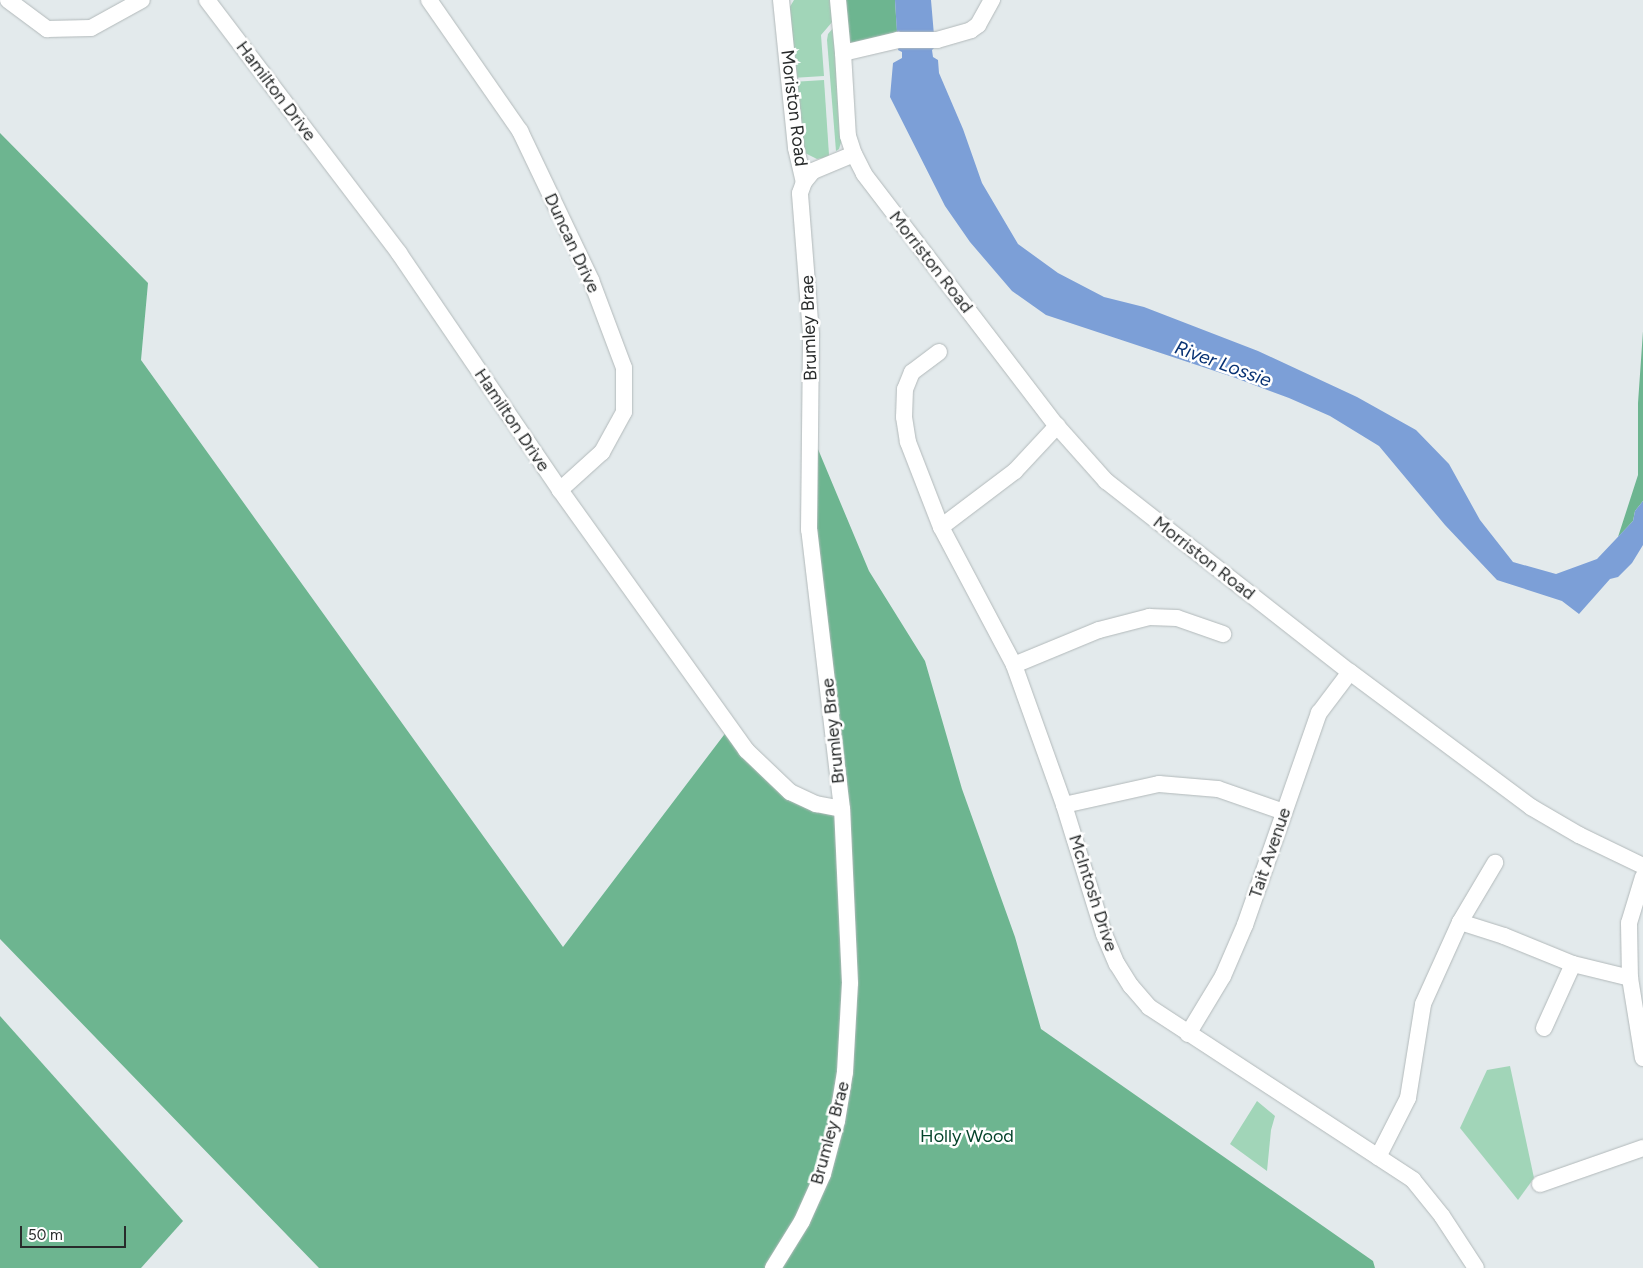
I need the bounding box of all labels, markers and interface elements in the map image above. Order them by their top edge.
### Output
street label: Hamilton Drive [231,37,321,145]
street label: Moriston Road [776,48,812,168]
street label: Duncan Drive [539,190,605,296]
street label: Morriston Road [884,207,978,317]
street label: Brumley Brae [796,275,822,381]
water label: River Lossie [1172,336,1274,392]
street label: Hamilton Drive [470,364,554,476]
street label: Morriston Road [1149,511,1259,605]
street label: Brumley Brae [817,677,849,785]
street label: Tait Avenue [1244,805,1296,901]
street label: McIntosh Drive [1064,832,1122,954]
street label: Brumley Brae [806,1079,854,1187]
park label: Holly Wood [920,1125,1014,1147]
scale bar [22,1216,129,1248]
text: 50 m [28,1226,63,1244]

